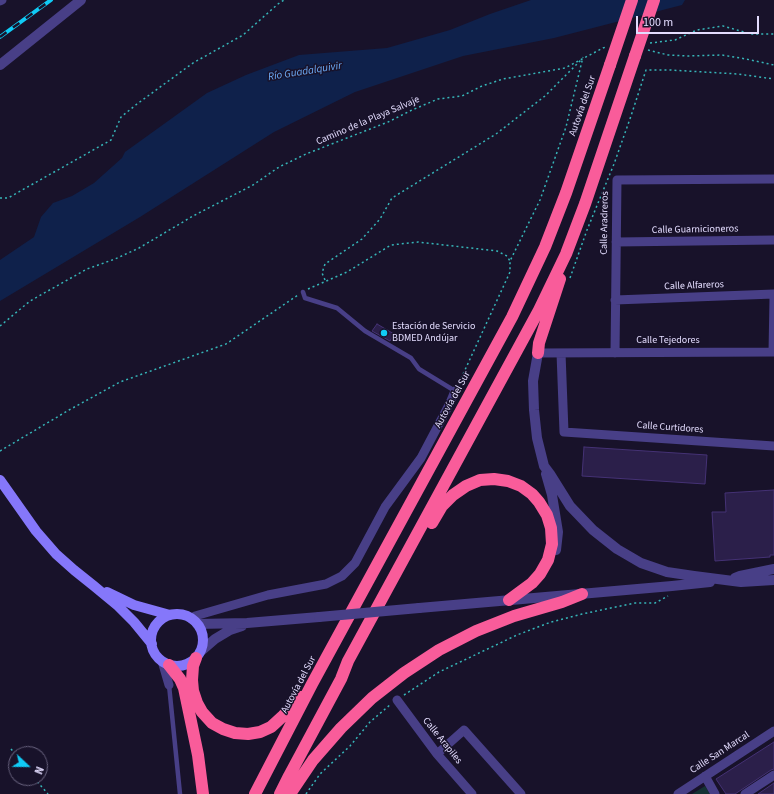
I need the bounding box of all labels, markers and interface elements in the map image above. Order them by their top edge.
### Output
scale bar [638,8,761,34]
text: 100 m [643,14,673,31]
water label: Río Guadalquivir [267,60,343,84]
street label: Autovía del Sur [567,74,599,138]
street label: Camino de la Playa Salvaje [315,94,421,148]
street label: Calle Aradreros [598,191,612,255]
street label: Calle Guarnicioneros [652,223,738,237]
street label: Calle Alfareros [664,279,724,293]
place label: Estación de Servicio BDMED Andújar [392,321,475,344]
marker: Estación de Servicio BDMED Andújar [379,328,389,338]
street label: Calle Tejedores [636,335,700,347]
street label: Autovía del Sur [433,370,473,430]
street label: Calle Curtidores [636,420,704,436]
street label: Autovía del Sur [279,654,319,716]
street label: Calle Arapiles [420,715,464,767]
street label: Calle San Marcal [688,729,752,777]
north arrow [8,746,48,786]
text: N [30,764,47,777]

